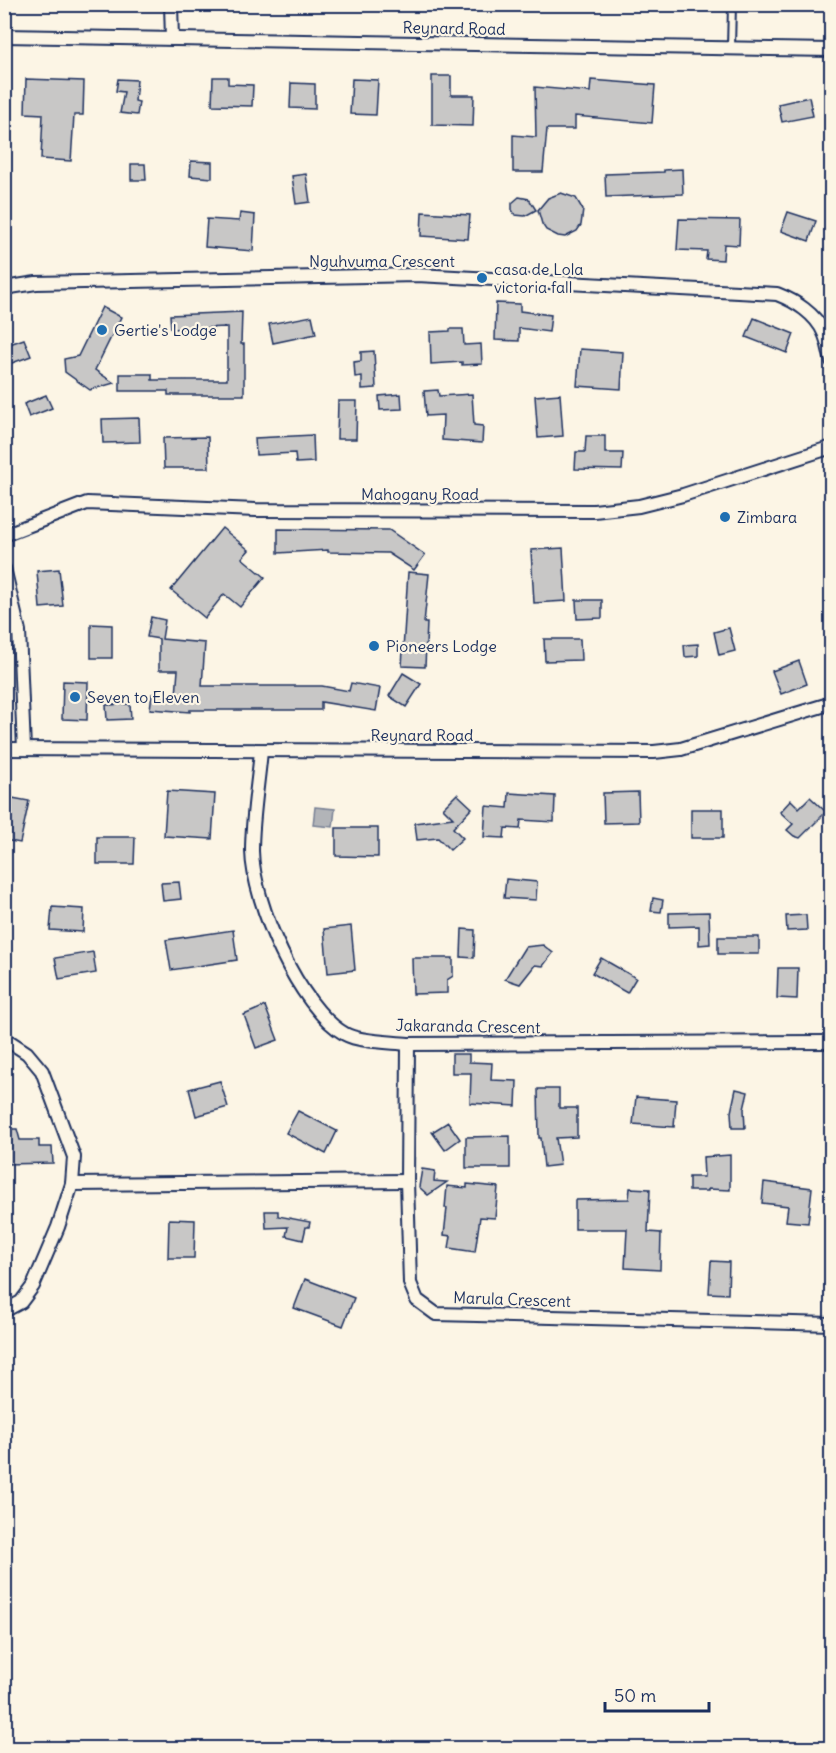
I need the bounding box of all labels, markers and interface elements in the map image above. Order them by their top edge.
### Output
street label: Reynard Road [402,17,506,39]
street label: Nguhvuma Crescent [309,251,455,271]
place label: casa de Lola victoria fall [494,259,583,297]
marker: casa de Lola victoria fall [475,271,489,285]
place label: Gertie's Lodge [114,320,217,340]
marker: Gertie's Lodge [95,323,109,337]
street label: Mahogany Road [361,484,479,504]
place label: Zimbara [737,507,797,527]
marker: Zimbara [718,510,732,524]
place label: Pioneers Lodge [386,636,497,656]
marker: Pioneers Lodge [367,639,381,653]
place label: Seven to Eleven [87,687,199,707]
marker: Seven to Eleven [68,690,82,704]
street label: Reynard Road [370,725,474,745]
street label: Jakaranda Crescent [395,1015,541,1037]
street label: Marula Crescent [453,1287,572,1311]
scale bar [605,1675,708,1713]
text: 50 m [614,1684,656,1707]

